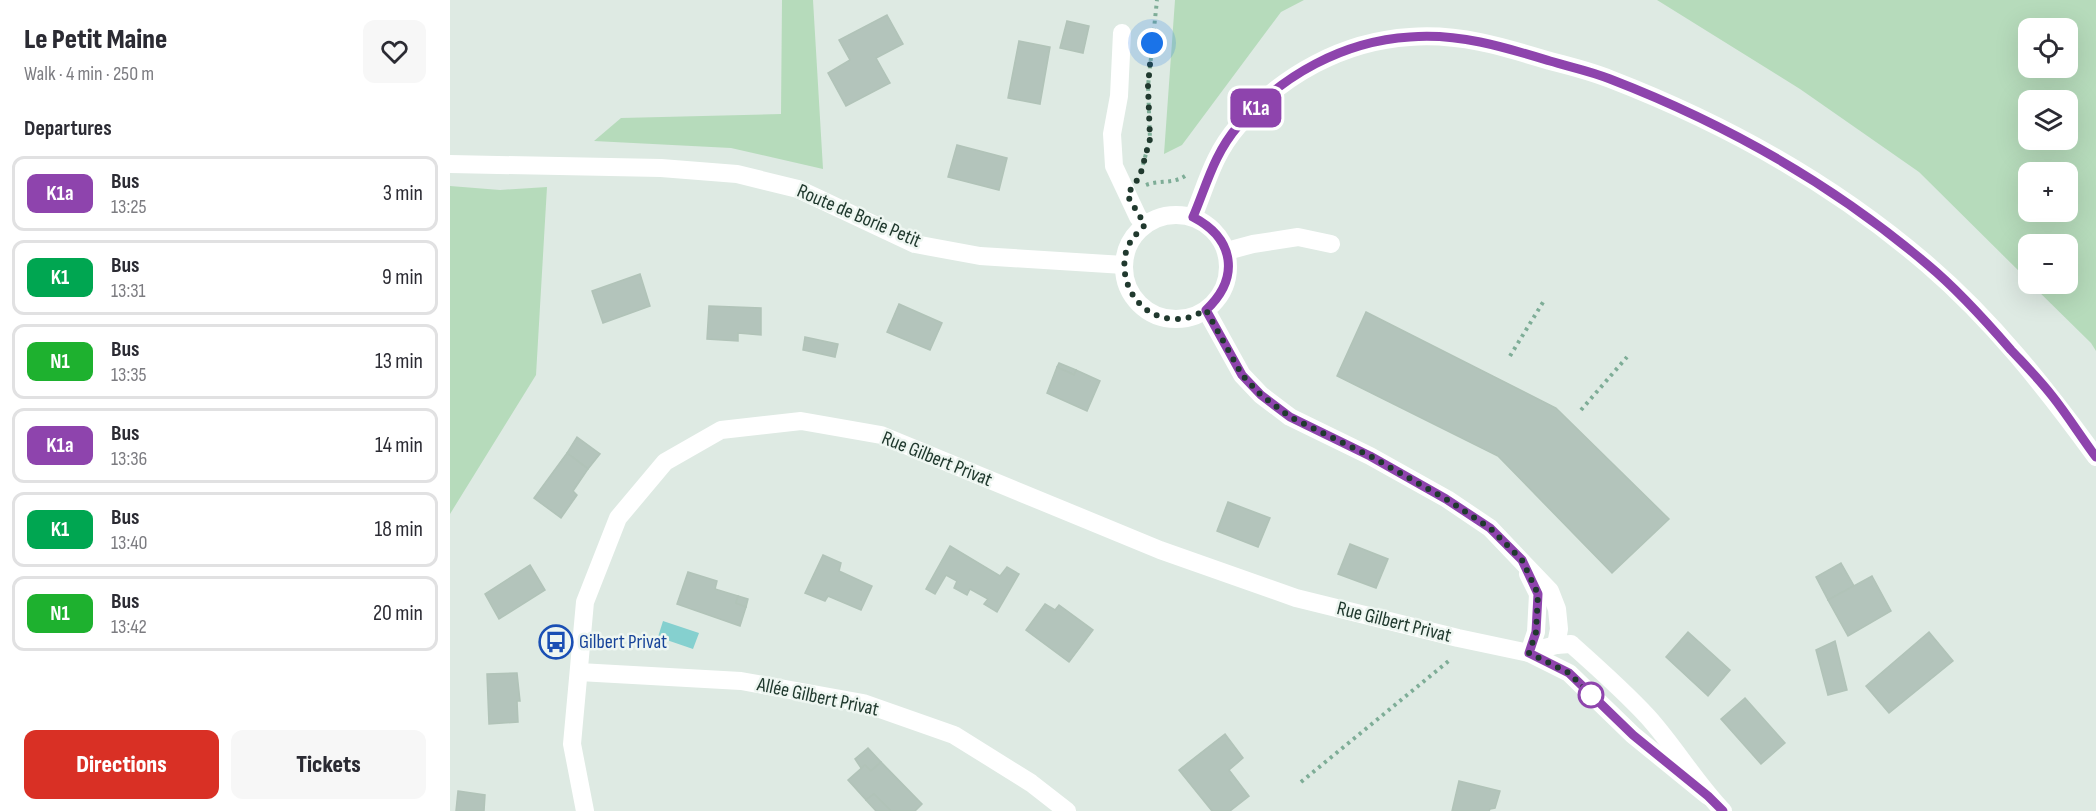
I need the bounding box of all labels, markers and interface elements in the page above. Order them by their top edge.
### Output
map controls [2018,18,2078,294]
button: locate [2018,18,2078,78]
button: heart [363,20,426,83]
text: Le Petit Maine [24,23,167,56]
your location [1137,28,1167,58]
text: Walk · 4 min · 250 m [24,62,154,86]
line badge: K1a [1222,88,1290,128]
button: layers [2018,90,2078,150]
text: K1a [1242,96,1270,121]
text: Departures [24,115,112,142]
button: + [2018,162,2078,222]
text: Bus [111,168,140,195]
street label: Route de Borie Petit [793,179,925,253]
text: 3 min [383,180,423,207]
text: K1a [46,181,74,206]
text: 13:25 [111,195,146,219]
button: − [2018,234,2078,294]
text: Bus [111,252,140,279]
text: 9 min [382,264,423,291]
text: K1 [51,265,69,290]
text: 13:31 [111,279,146,303]
text: Bus [111,336,140,363]
text: 13 min [375,348,423,375]
text: N1 [50,349,70,374]
text: 13:35 [111,363,147,387]
text: Bus [111,420,140,447]
street label: Rue Gilbert Privat [878,426,996,492]
text: 14 min [375,432,423,459]
text: K1a [46,433,74,458]
text: 13:36 [111,447,147,471]
text: Bus [111,504,140,531]
text: 18 min [375,516,423,543]
text: K1 [51,517,69,542]
text: 13:40 [111,531,147,555]
text: Bus [111,588,140,615]
street label: Rue Gilbert Privat [1334,596,1454,648]
text: 20 min [373,600,423,627]
text: N1 [50,601,70,626]
text: 13:42 [111,615,147,639]
bus stop icon: Gilbert Privat [538,624,574,660]
place label: Gilbert Privat [579,630,667,654]
street label: Allée Gilbert Privat [754,672,881,722]
unlabelled marker [1578,682,1604,708]
button: Directions [24,730,219,799]
button: Tickets [231,730,426,799]

